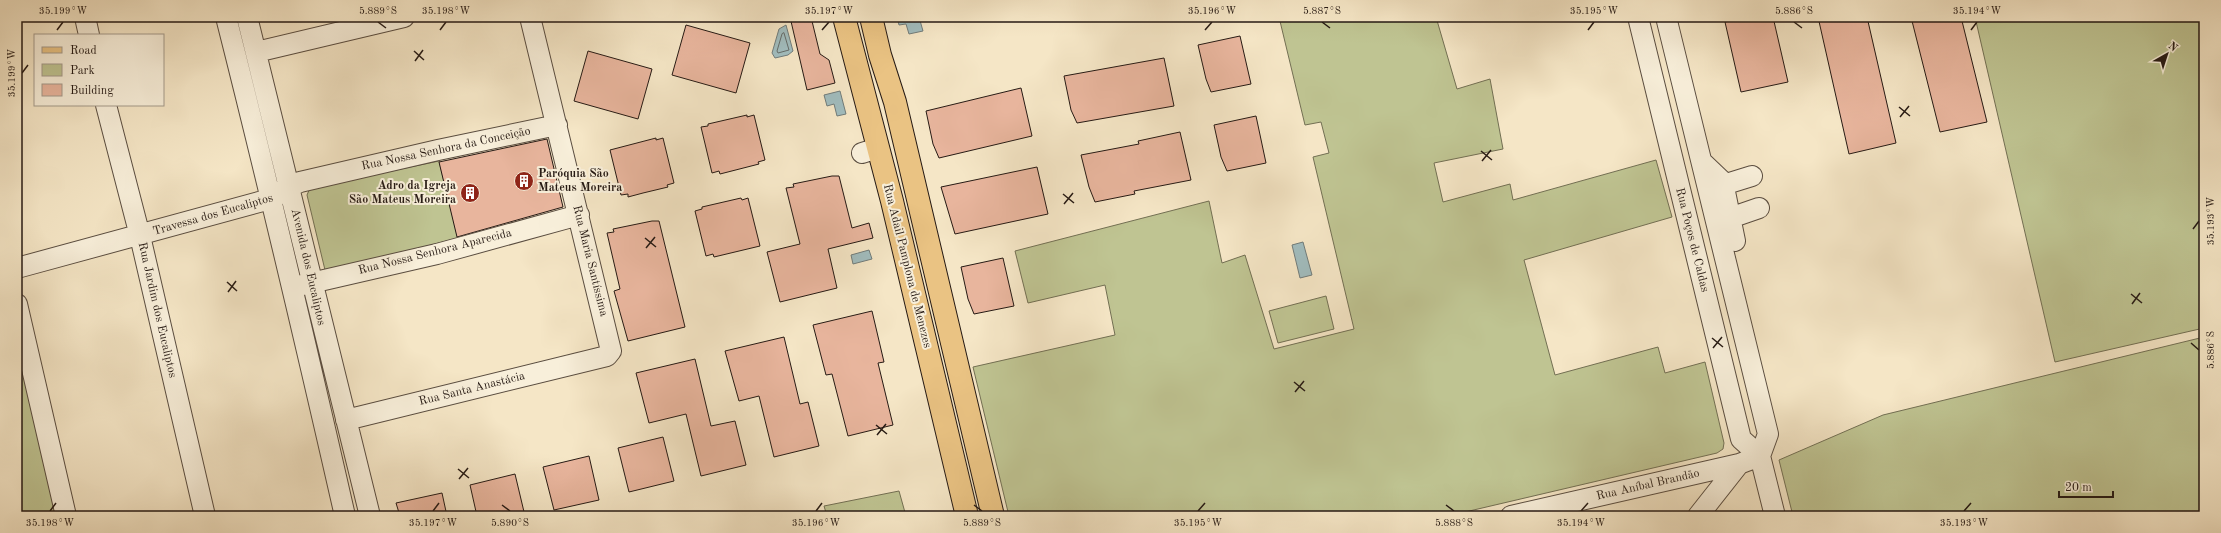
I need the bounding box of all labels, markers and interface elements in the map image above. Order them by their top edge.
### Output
text: 35.199°W [39,6,87,16]
text: 5.889°S [359,6,397,16]
text: 35.198°W [422,6,470,16]
text: 35.197°W [805,6,853,16]
text: 35.196°W [1188,6,1236,16]
text: 5.887°S [1303,6,1341,16]
text: 35.195°W [1570,6,1618,16]
text: 5.886°S [1775,6,1813,16]
text: 35.194°W [1953,6,2001,16]
legend [34,34,164,106]
north arrow [2147,34,2187,74]
text: N [2166,40,2180,55]
text: Road [70,45,97,57]
text: 35.199°W [7,49,17,97]
text: Park [70,65,95,77]
text: Building [70,85,114,97]
street label: Rua Nossa Senhora da Conceição [360,125,532,173]
place label: Paróquia São Mateus Moreira [538,168,622,194]
building icon: Paróquia São Mateus Moreira [513,170,535,192]
place label: Adro da Igreja São Mateus Moreira [349,180,456,206]
building icon: Adro da Igreja São Mateus Moreira [459,182,481,204]
street label: Rua Adail Pamplona de Menezes [881,183,933,349]
street label: Rua Poços de Caldas [1673,187,1711,293]
street label: Travessa dos Eucaliptos [151,192,275,238]
text: 35.193°W [2206,197,2216,245]
street label: Rua Maria Santíssima [570,204,610,318]
street label: Avenida dos Eucaliptos [289,207,327,327]
street label: Rua Nossa Senhora Aparecida [357,227,513,277]
street label: Rua Jardim dos Eucaliptos [136,241,178,379]
text: 5.886°S [2206,331,2216,369]
street label: Rua Santa Anastácia [418,370,526,408]
street label: Rua Aníbal Brandão [1595,467,1701,503]
scale bar [2059,473,2113,499]
text: 20 m [2065,482,2092,494]
text: 35.198°W [26,518,74,528]
text: 35.197°W [409,518,457,528]
text: 5.890°S [491,518,529,528]
text: 35.196°W [792,518,840,528]
text: 5.889°S [963,518,1001,528]
text: 35.195°W [1174,518,1222,528]
text: 5.888°S [1435,518,1473,528]
text: 35.194°W [1557,518,1605,528]
text: 35.193°W [1940,518,1988,528]

